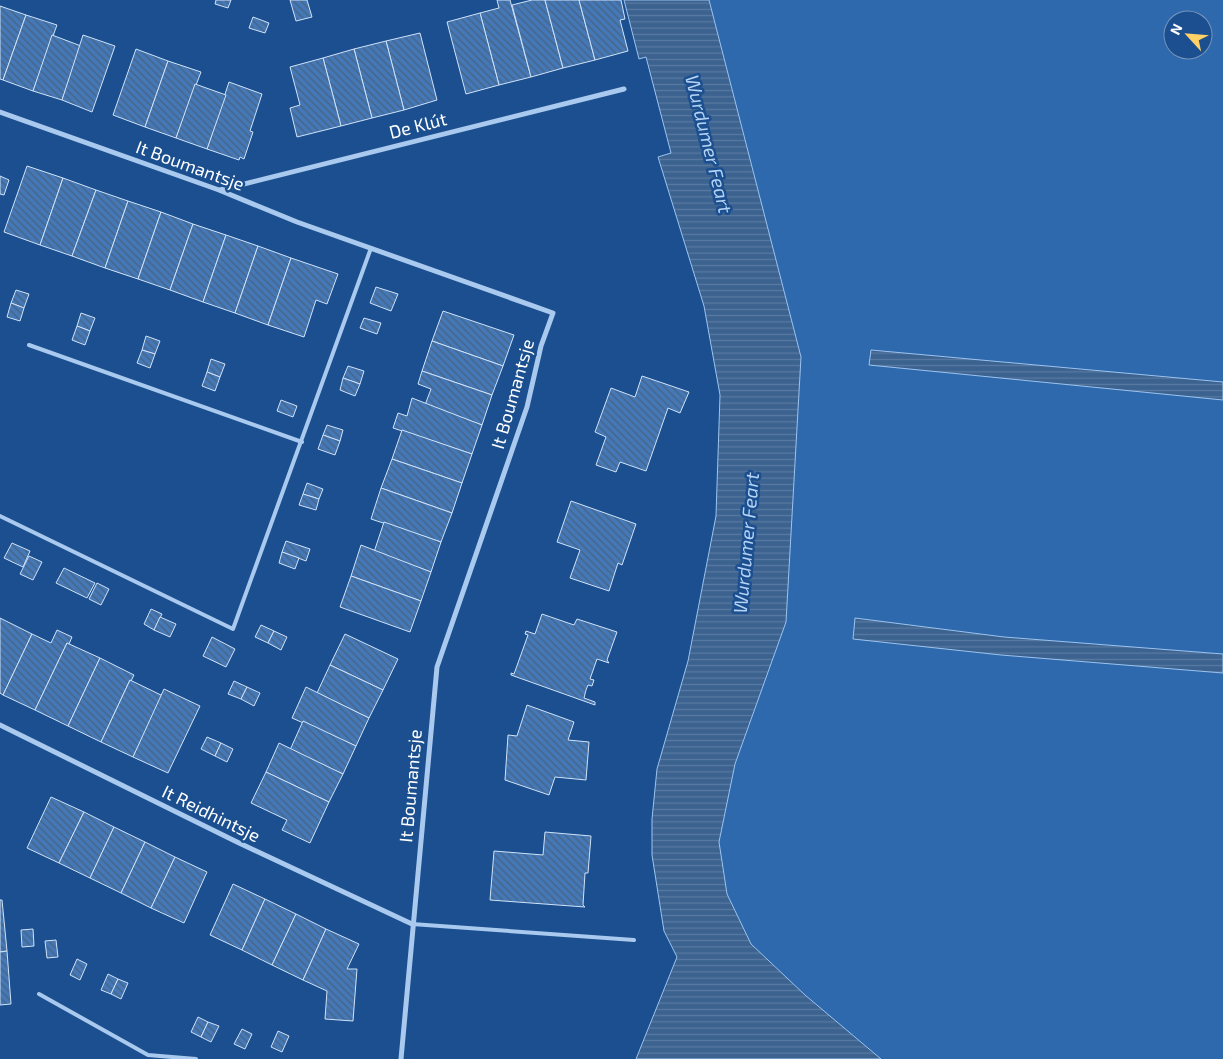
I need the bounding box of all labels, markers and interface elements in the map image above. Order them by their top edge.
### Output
north arrow [1163,10,1213,60]
text: N [1166,21,1186,37]
water label: Wurdumer Feart [681,72,738,216]
street label: De Klút [387,107,449,143]
street label: It Boumantsje [133,135,247,195]
street label: It Boumantsje [486,336,538,451]
water label: Wurdumer Feart [728,471,763,614]
street label: It Boumantsje [394,728,426,843]
street label: It Reidhintsje [159,780,264,846]

